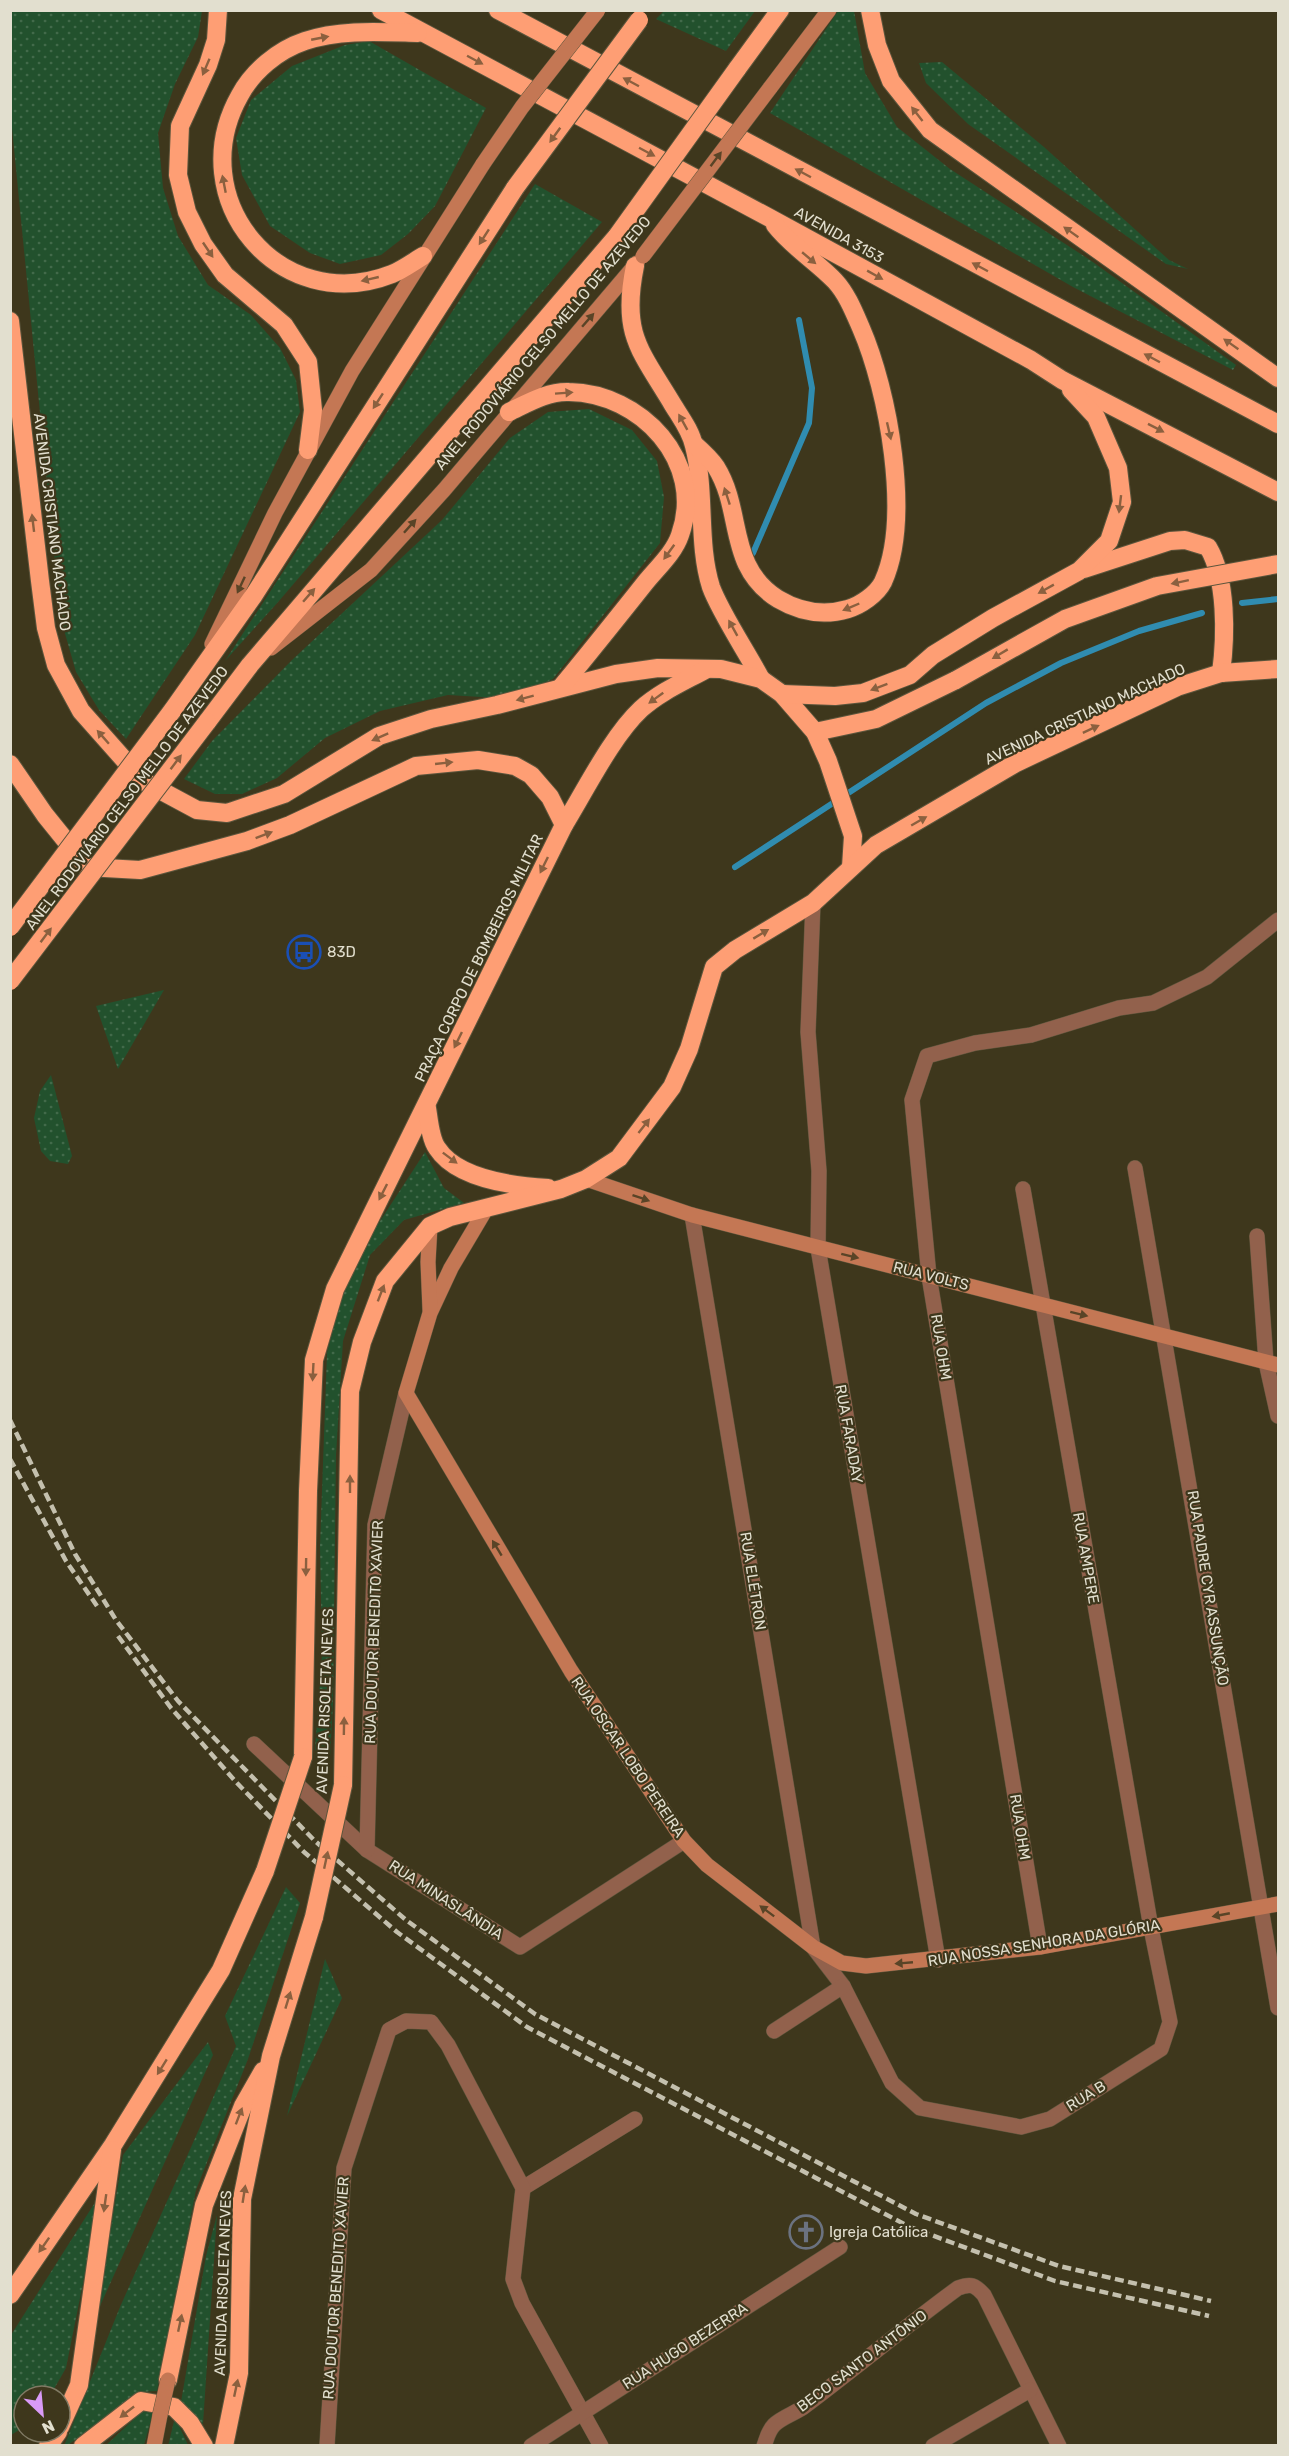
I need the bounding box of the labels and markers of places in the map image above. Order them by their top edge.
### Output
bus stop icon: 83D [286,934,322,970]
place label: 83D [327,943,356,961]
church icon: Igreja Católica [788,2214,824,2250]
place label: Igreja Católica [829,2223,928,2241]

